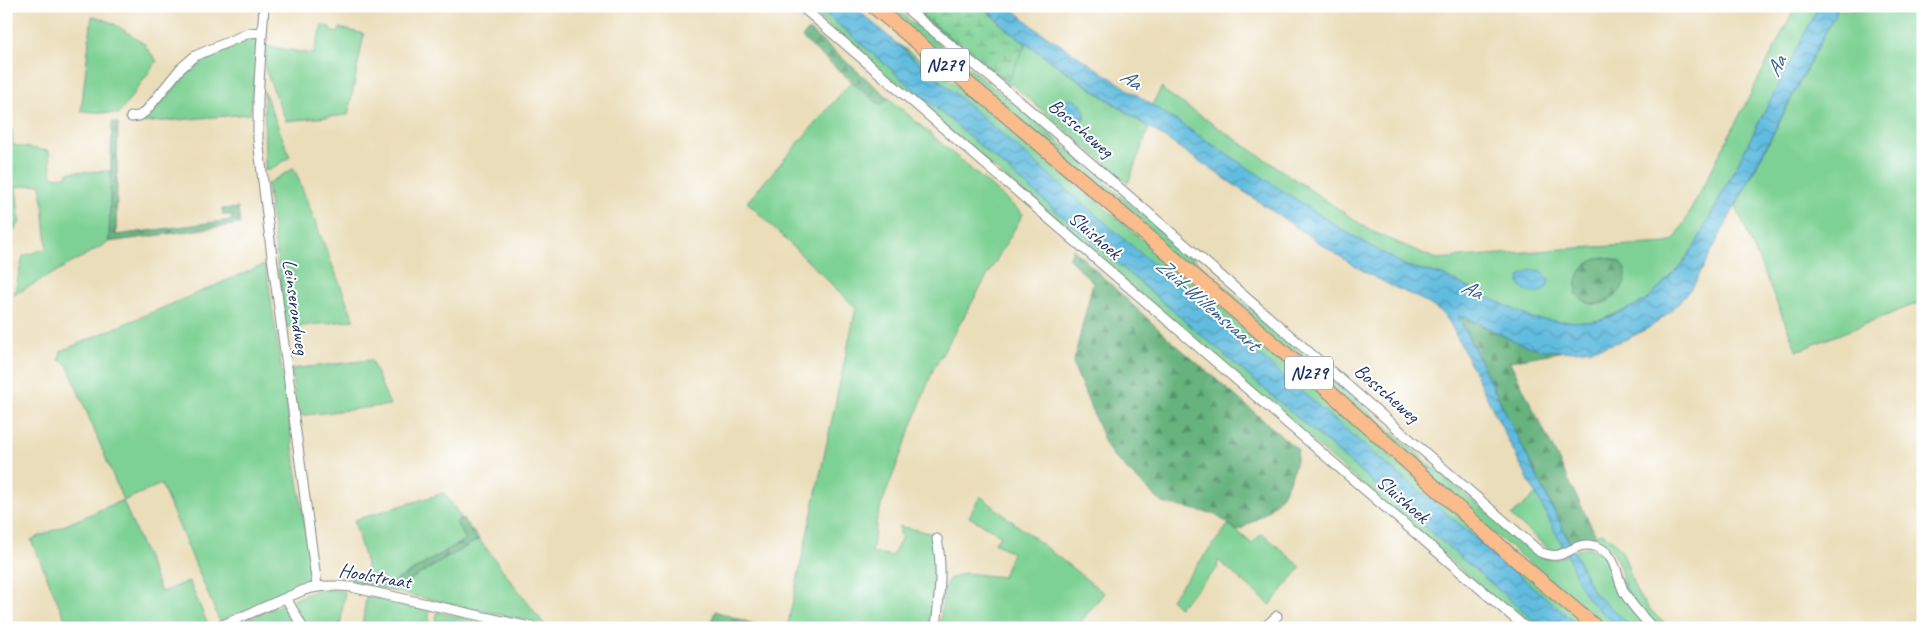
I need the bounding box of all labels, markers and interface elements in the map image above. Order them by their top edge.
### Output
road number: N279 [921,48,969,82]
water label: Aa [1760,50,1793,81]
water label: Aa [1116,63,1148,96]
street label: Bosscheweg [1043,93,1120,164]
street label: Sluishoek [1064,205,1128,266]
water label: Zuid-Willemsvaart [1151,252,1268,359]
street label: Leinserondweg [277,258,315,357]
water label: Aa [1458,273,1488,306]
road number: N279 [1285,356,1333,389]
street label: Bosscheweg [1349,358,1426,429]
street label: Sluishoek [1372,469,1436,530]
street label: Hoolstraat [337,557,415,595]

